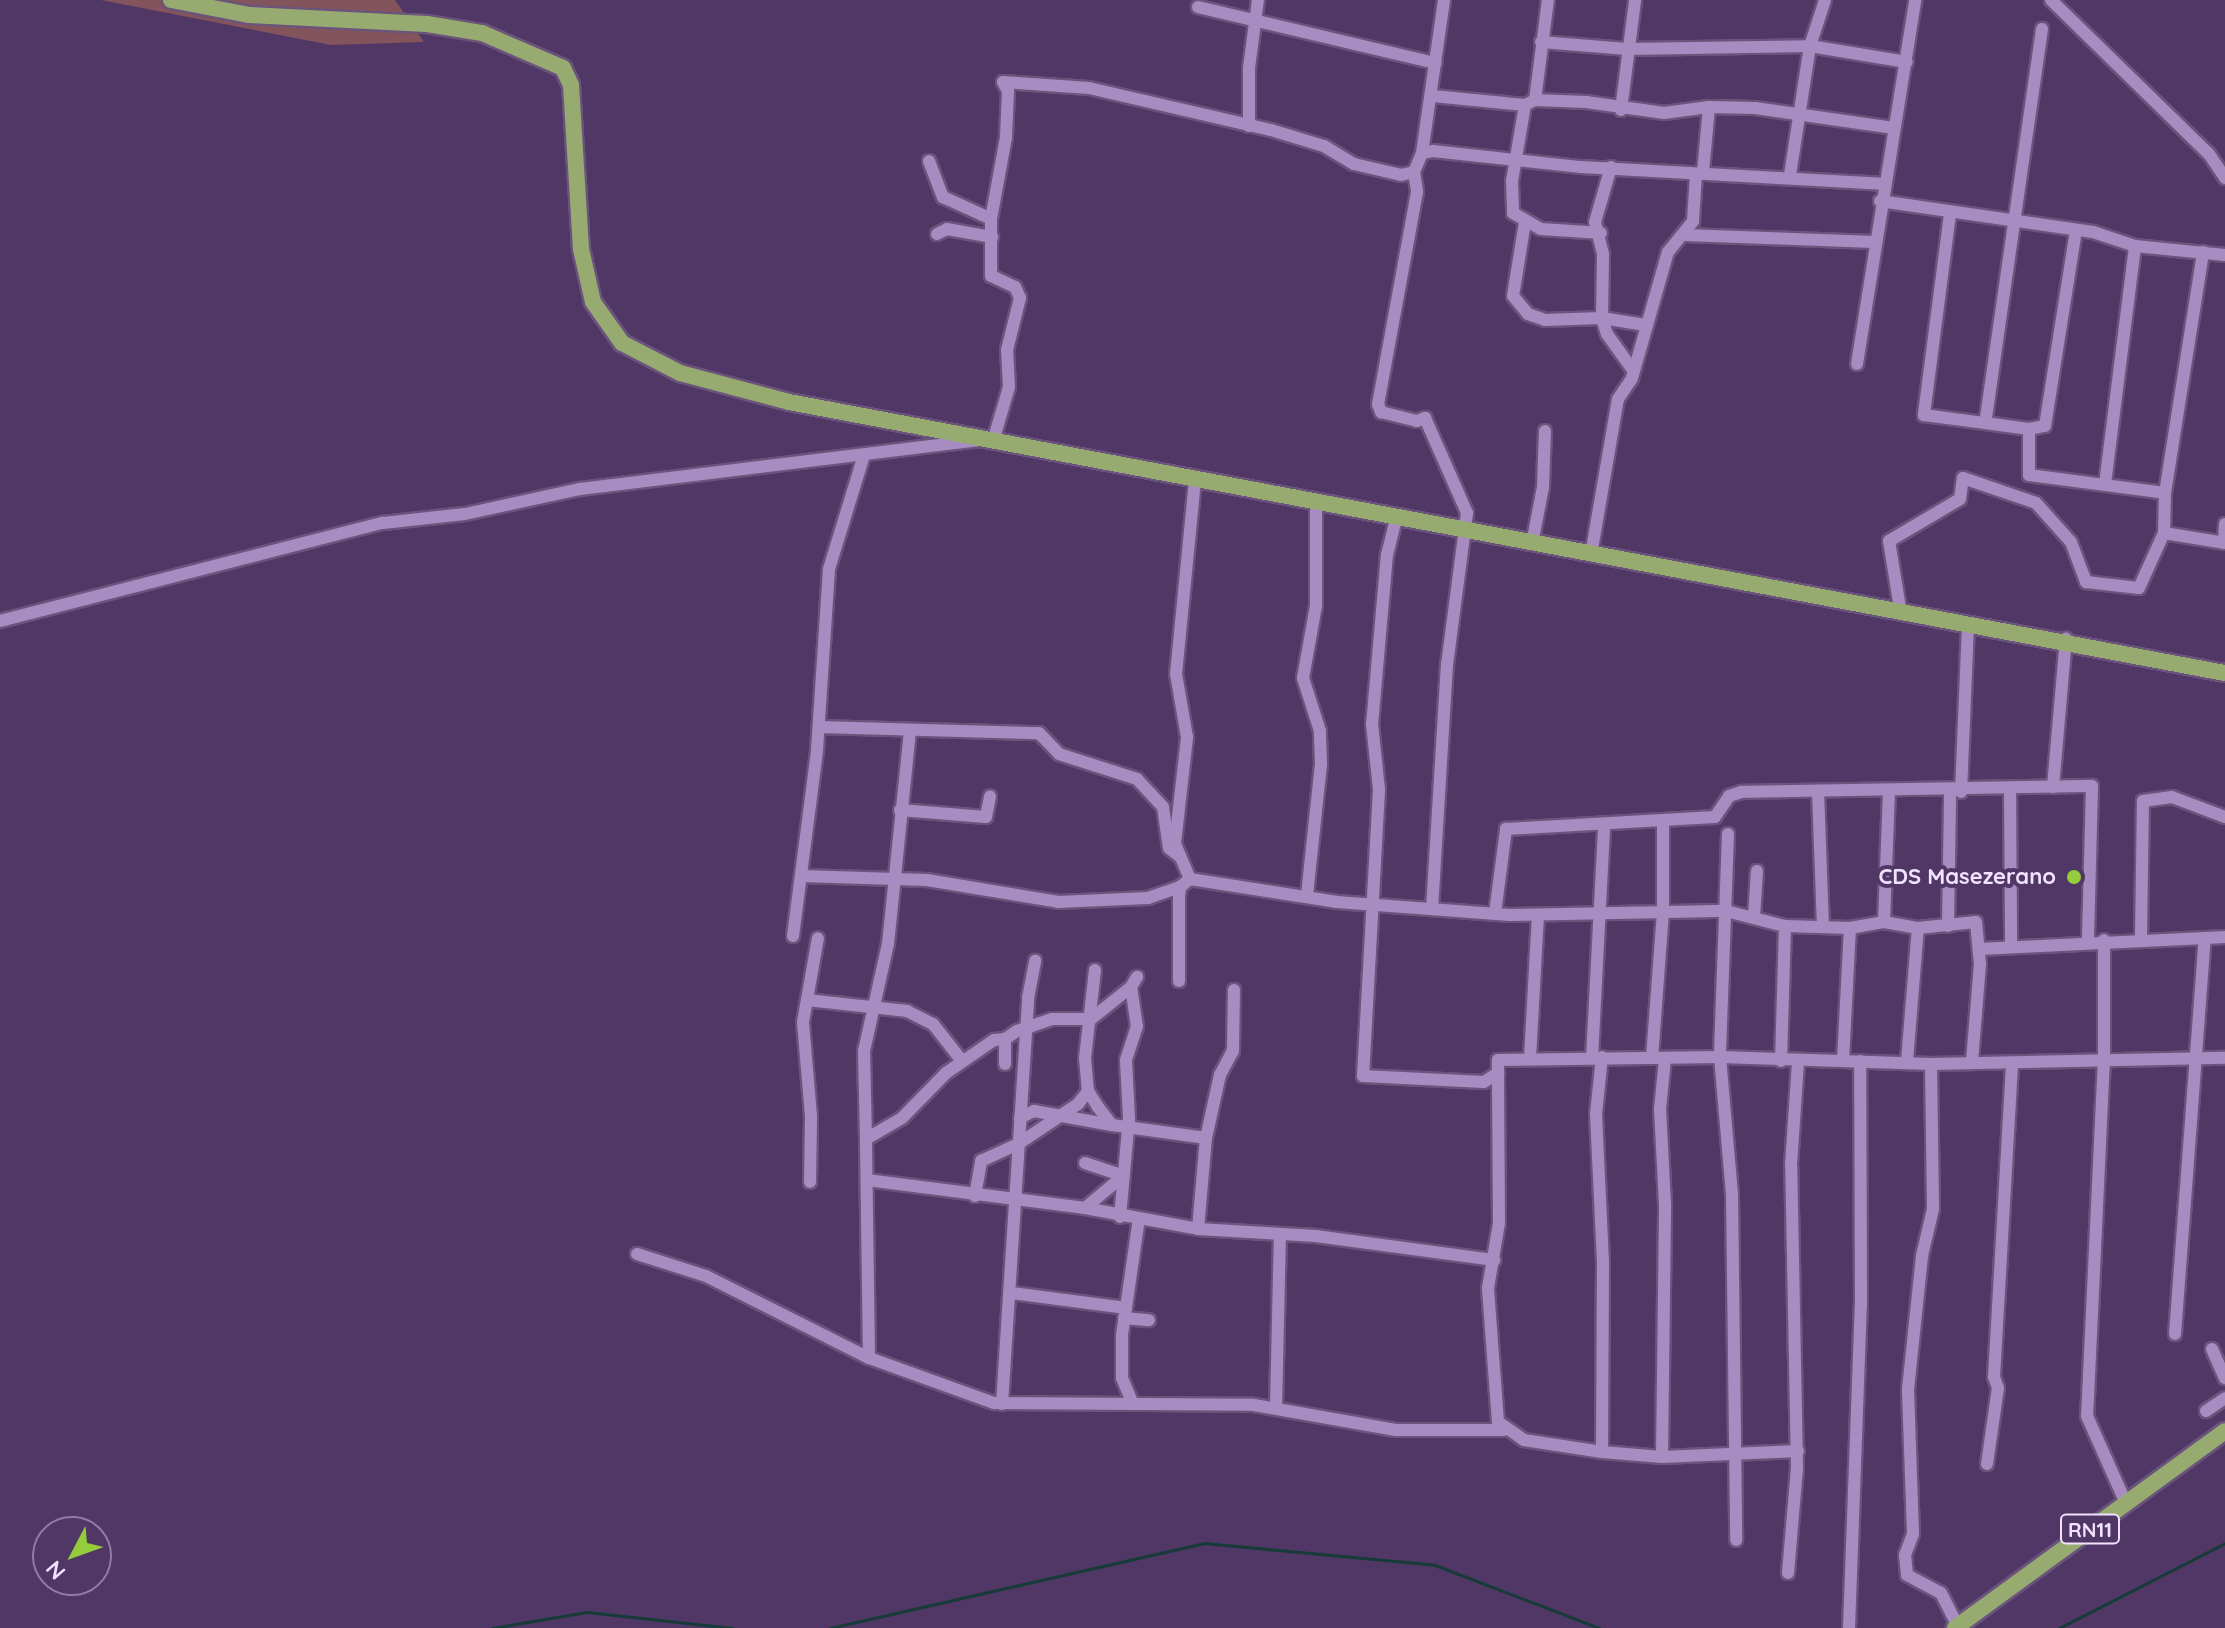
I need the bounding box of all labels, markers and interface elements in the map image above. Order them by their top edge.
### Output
place label: CDS Masezerano [1878,864,2056,890]
marker: CDS Masezerano [2063,866,2085,888]
road number: RN11 [2060,1513,2120,1545]
north arrow [32,1516,112,1596]
text: N [40,1555,71,1586]

